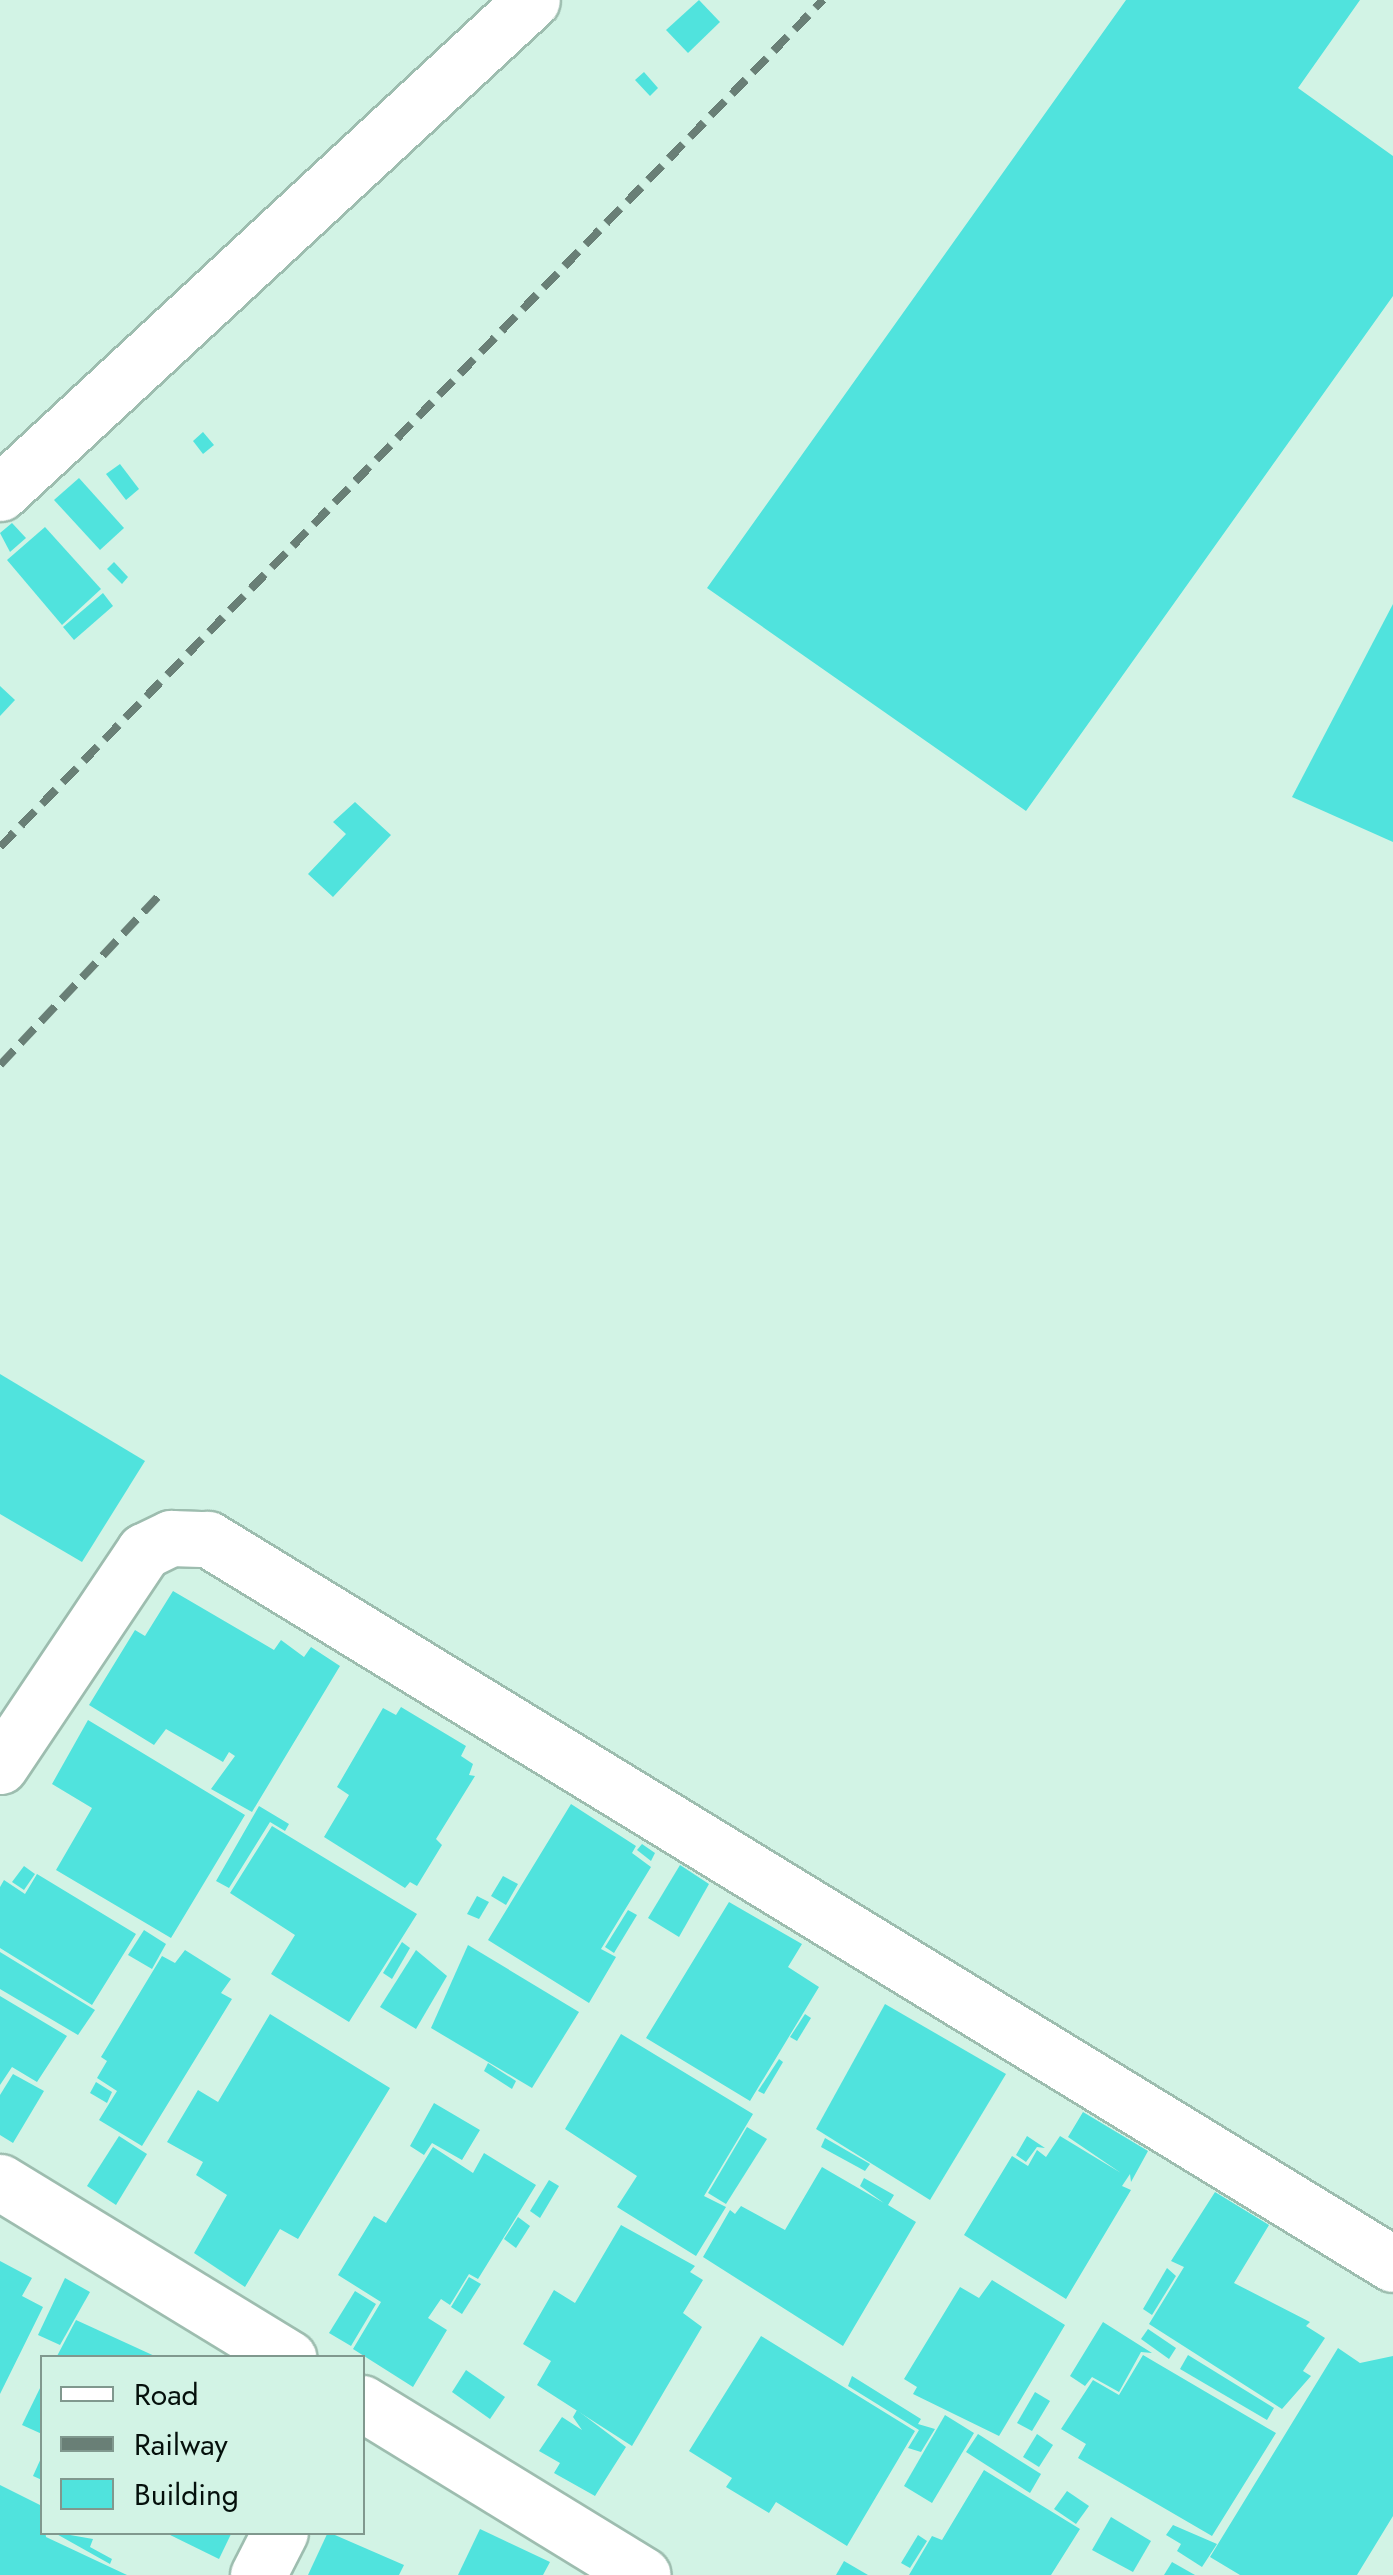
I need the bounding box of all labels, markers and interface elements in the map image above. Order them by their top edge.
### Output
legend [40,2355,365,2535]
text: Road [134,2373,199,2416]
text: Railway [134,2423,228,2466]
text: Building [134,2473,239,2516]

